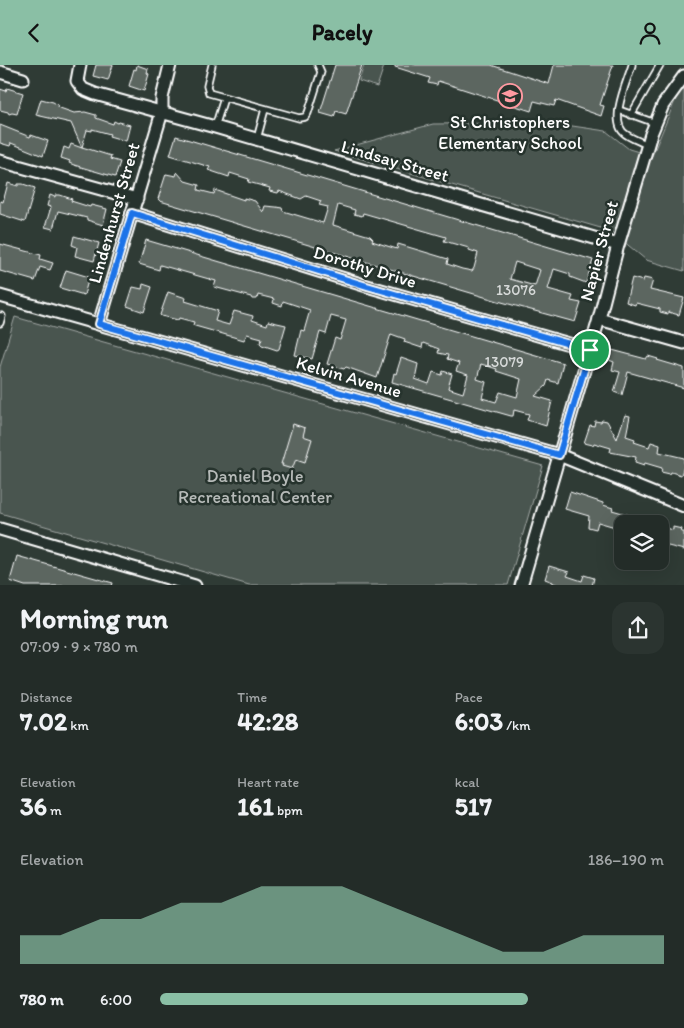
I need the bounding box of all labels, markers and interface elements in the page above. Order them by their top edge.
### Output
icon: back [20,19,48,47]
text: Pacely [312,19,372,46]
icon: person [636,19,664,47]
school or university icon: St Christophers Elementary School [497,83,523,109]
place label: St Christophers Elementary School [438,111,582,154]
street label: Lindsay Street [339,135,452,187]
street label: Lindenhurst Street [83,140,145,286]
street label: Napier Street [575,198,623,304]
street label: Dorothy Drive [311,241,419,293]
house number: 13076 [496,281,536,299]
pin [569,329,611,371]
icon: arrive [576,336,604,364]
street label: Kelvin Avenue [294,351,404,403]
house number: 13079 [484,353,524,371]
park label: Daniel Boyle Recreational Center [178,465,332,508]
map controls [614,515,669,570]
button: layers [614,515,669,570]
text: Morning run [20,601,168,635]
button: share [612,602,664,654]
text: 07:09 · 9 × 780 m [20,637,138,656]
text: Distance [20,689,72,706]
text: Time [237,689,267,706]
text: Pace [455,689,483,706]
text: 7.02 [20,706,67,736]
text: 42:28 [237,706,298,736]
text: 6:03 [455,706,503,736]
text: km [67,717,89,734]
text: /km [503,717,531,734]
text: Elevation [20,774,76,791]
text: Heart rate [237,774,299,791]
text: kcal [455,774,480,791]
text: 36 [20,791,47,821]
text: 161 [237,791,274,821]
text: 517 [455,791,492,821]
text: m [47,802,62,819]
text: bpm [274,802,303,819]
text: Elevation [20,850,84,869]
text: 186–190 m [588,850,664,869]
text: 780 m [20,990,64,1009]
text: 6:00 [100,990,132,1009]

